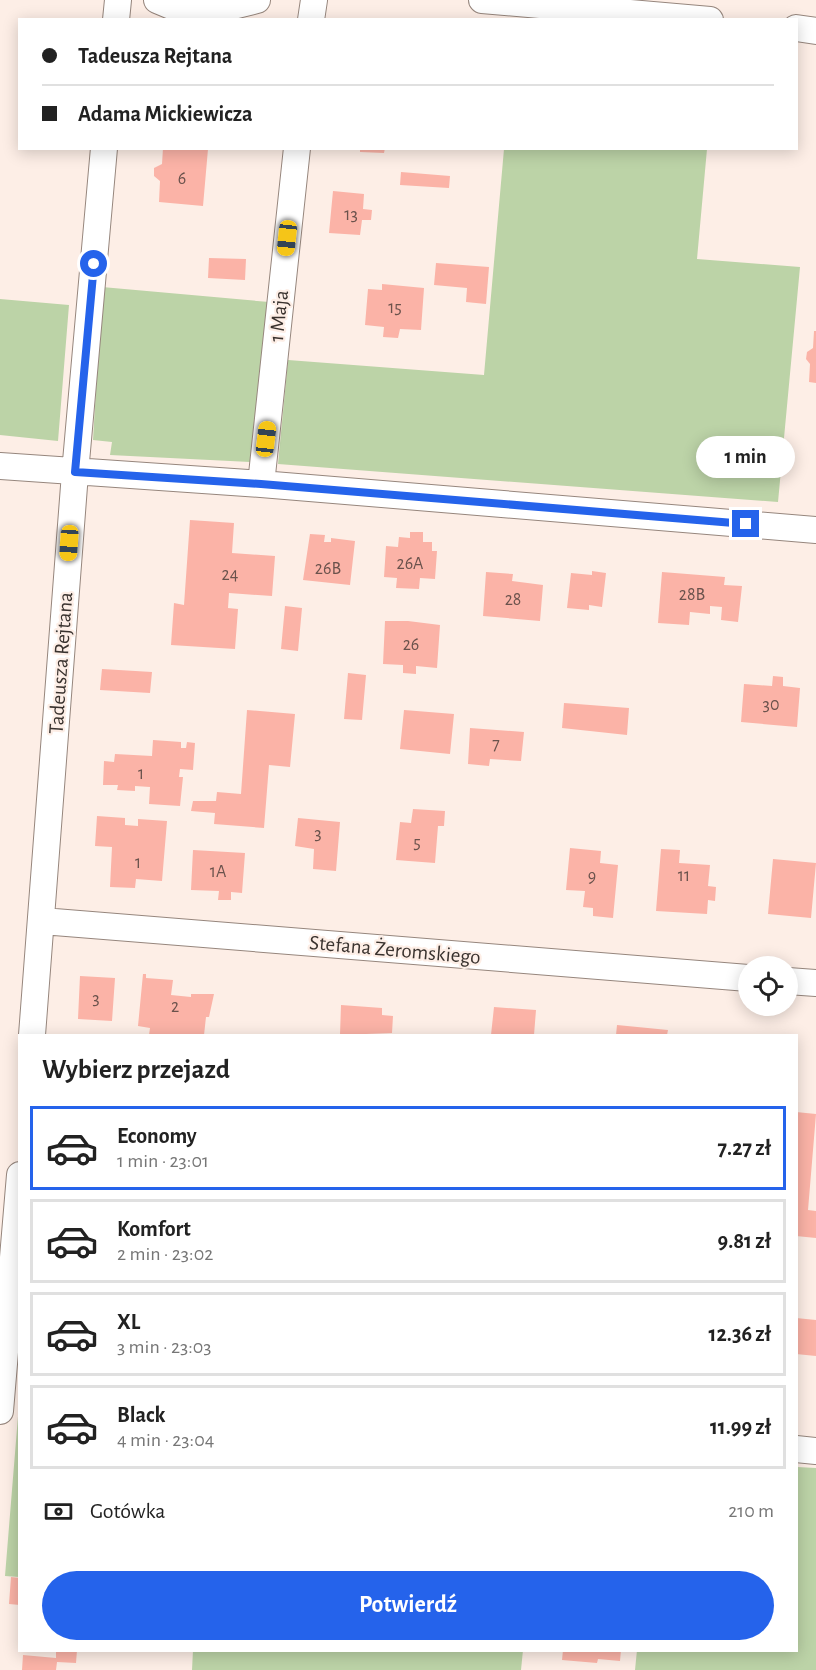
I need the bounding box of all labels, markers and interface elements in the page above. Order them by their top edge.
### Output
text: Tadeusza Rejtana [78,45,232,67]
text: Adama Mickiewicza [78,103,253,125]
house number: 6 [178,170,186,188]
house number: 13 [344,206,358,224]
car [276,219,298,257]
route start [80,250,107,277]
street label: 1 Maja [266,289,292,343]
house number: 15 [388,299,402,317]
car [255,420,277,458]
callout: 1 min [696,437,795,479]
text: 1 min [724,447,767,467]
route end [732,510,759,537]
car [59,524,79,562]
house number: 26A [396,555,424,573]
house number: 26B [315,560,341,578]
house number: 24 [222,566,239,584]
house number: 28B [679,586,705,604]
street label: Tadeusza Rejtana [46,591,76,735]
house number: 28 [505,591,521,609]
house number: 26 [403,636,419,654]
house number: 30 [763,696,779,714]
house number: 7 [492,736,500,754]
house number: 1 [138,765,144,783]
house number: 3 [314,825,322,843]
house number: 5 [413,834,421,852]
house number: 1 [135,854,141,872]
house number: 1A [210,863,227,881]
house number: 11 [678,867,690,885]
house number: 9 [588,868,596,886]
street label: Stefana Żeromskiego [308,931,482,968]
map controls [738,956,798,1016]
button: locate [738,956,798,1016]
house number: 3 [92,990,100,1008]
house number: 2 [171,998,179,1016]
text: Wybierz przejazd [42,1056,230,1083]
icon: car [45,1121,99,1175]
text: Economy [117,1125,197,1147]
text: 7.27 zł [718,1137,771,1159]
text: 1 min · 23:01 [117,1151,209,1171]
icon: car [45,1214,99,1268]
text: Komfort [117,1218,191,1240]
text: 9.81 zł [718,1230,771,1252]
text: 2 min · 23:02 [117,1244,213,1264]
icon: car [45,1307,99,1361]
text: XL [117,1311,140,1333]
text: 12.36 zł [709,1323,771,1345]
text: 3 min · 23:03 [117,1337,212,1357]
icon: car [45,1400,99,1454]
text: Black [117,1404,165,1426]
text: 11.99 zł [710,1416,771,1438]
text: 4 min · 23:04 [117,1430,214,1450]
icon: cash [42,1495,75,1528]
text: Gotówka [90,1500,165,1522]
text: 210 m [728,1501,774,1521]
button: Potwierdź [42,1571,774,1640]

